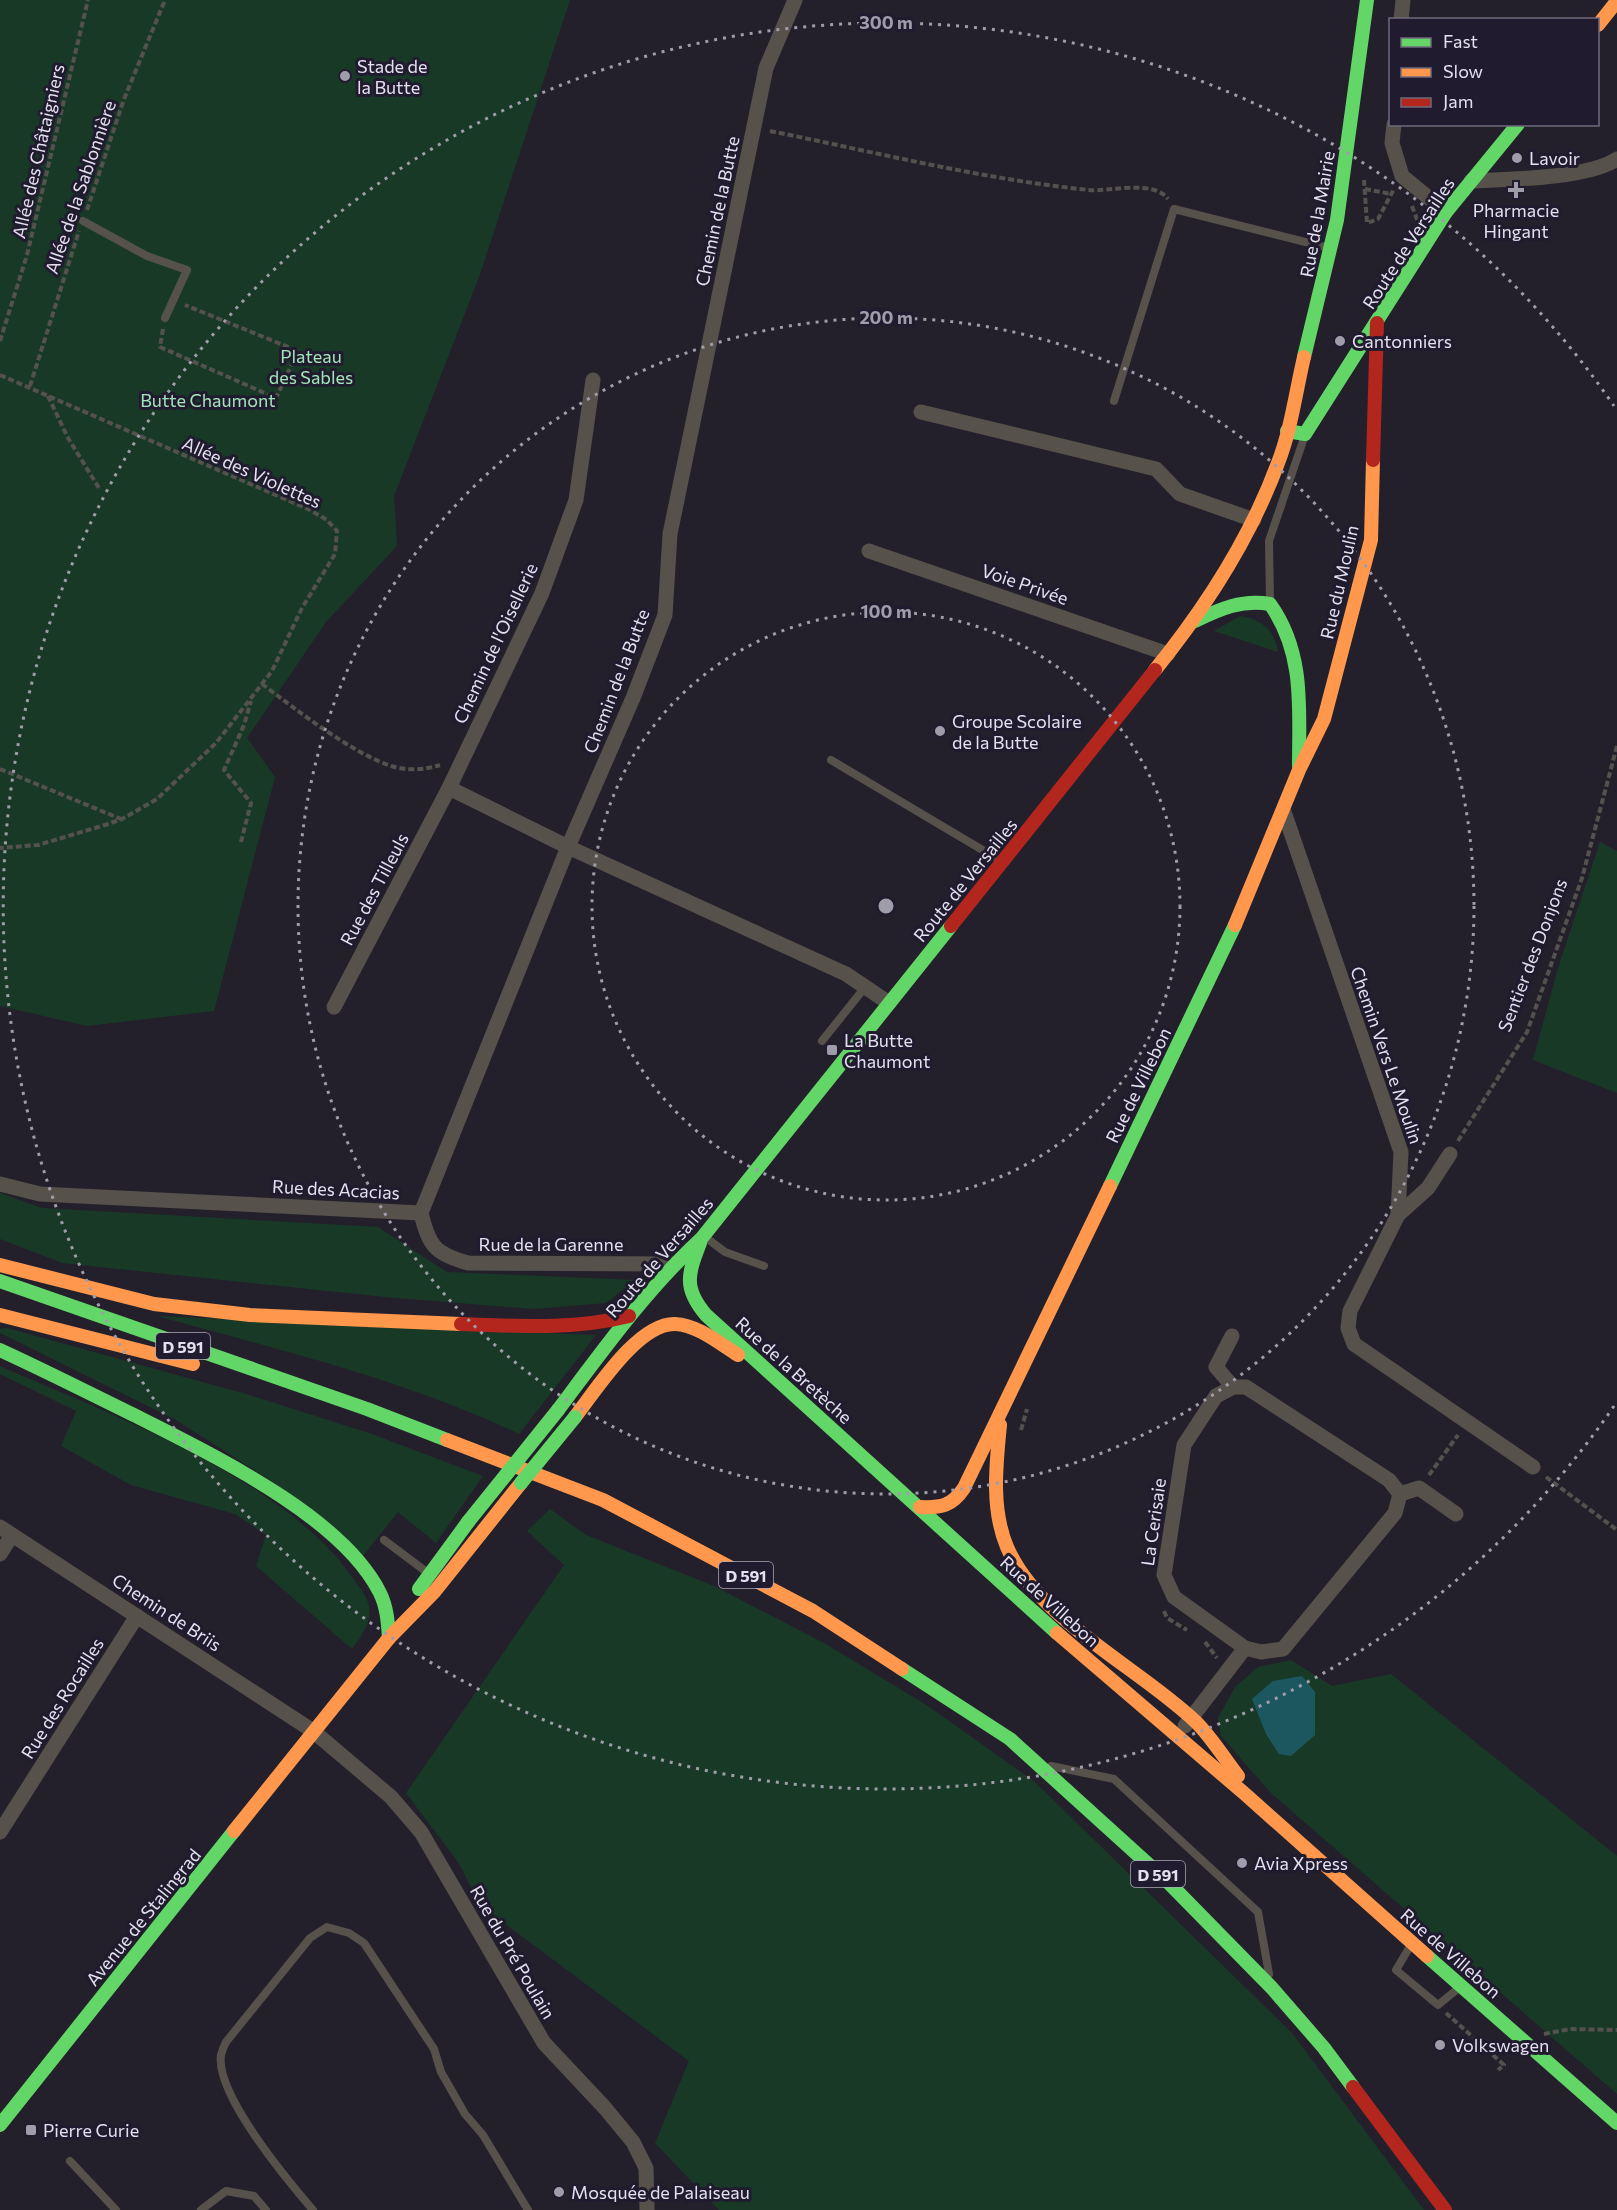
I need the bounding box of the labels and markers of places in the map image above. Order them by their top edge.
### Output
place label: Stade de la Butte [357,55,427,98]
marker: Stade de la Butte [338,69,352,83]
place label: Lavoir [1529,147,1580,169]
marker: Lavoir [1510,151,1524,165]
marker: Pharmacie Hingant [1509,183,1523,197]
place label: Pharmacie Hingant [1473,199,1559,242]
place label: Cantonniers [1352,330,1452,352]
marker: Cantonniers [1333,334,1347,348]
place label: Groupe Scolaire de la Butte [952,710,1082,753]
marker: Groupe Scolaire de la Butte [933,724,947,738]
centre of rings [876,896,896,916]
place label: La Butte Chaumont [844,1029,930,1072]
marker: La Butte Chaumont [825,1043,839,1057]
place label: Avia Xpress [1254,1852,1348,1874]
marker: Avia Xpress [1235,1856,1249,1870]
place label: Volkswagen [1452,2034,1549,2056]
marker: Volkswagen [1433,2038,1447,2052]
place label: Pierre Curie [43,2119,139,2141]
marker: Pierre Curie [24,2123,38,2137]
place label: Mosquée de Palaiseau [571,2181,750,2203]
marker: Mosquée de Palaiseau [552,2185,566,2199]

